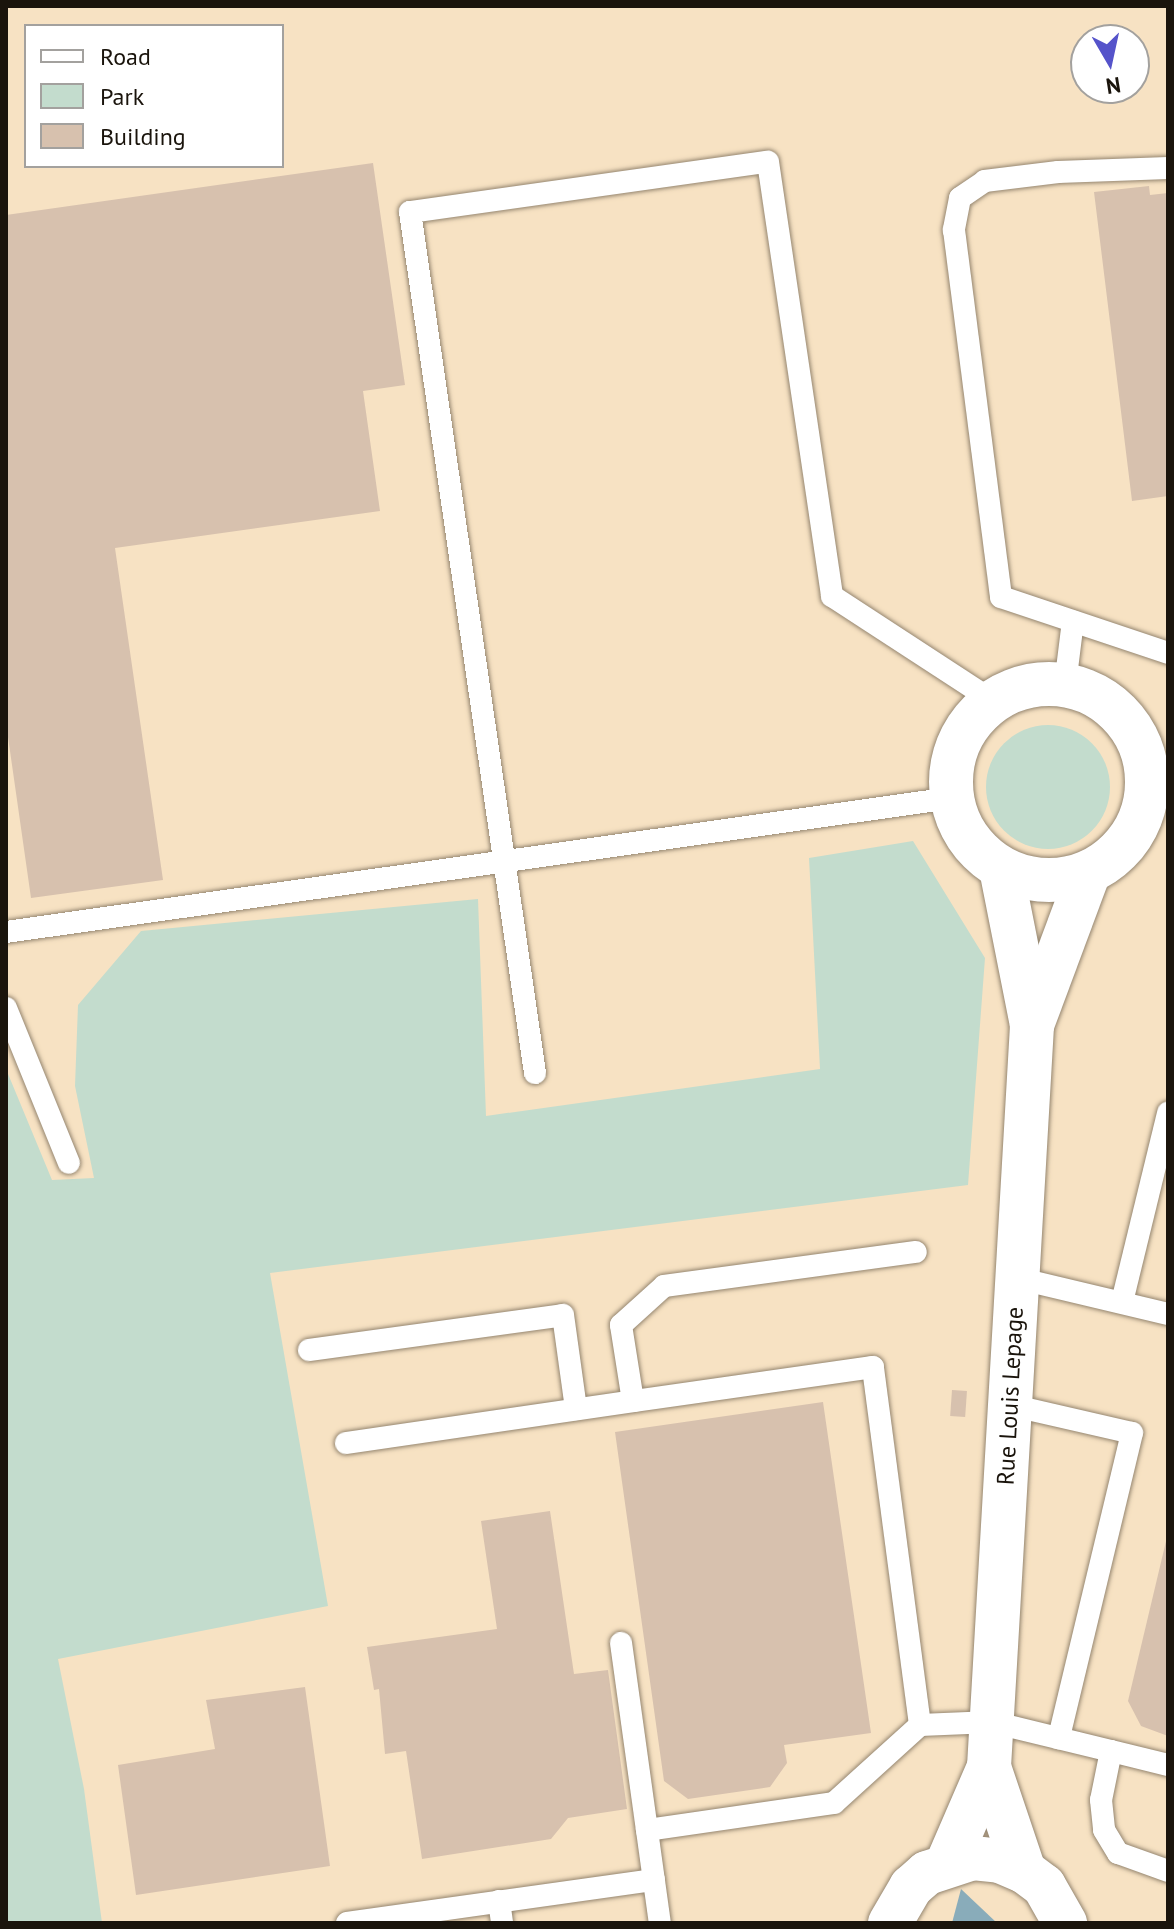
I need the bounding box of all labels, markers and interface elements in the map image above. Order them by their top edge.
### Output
legend [24,24,284,168]
north arrow [1070,24,1150,104]
text: Road [100,41,151,72]
text: N [1104,71,1123,101]
text: Park [100,81,144,112]
text: Building [100,121,186,152]
street label: Rue Louis Lepage [991,1306,1029,1486]

